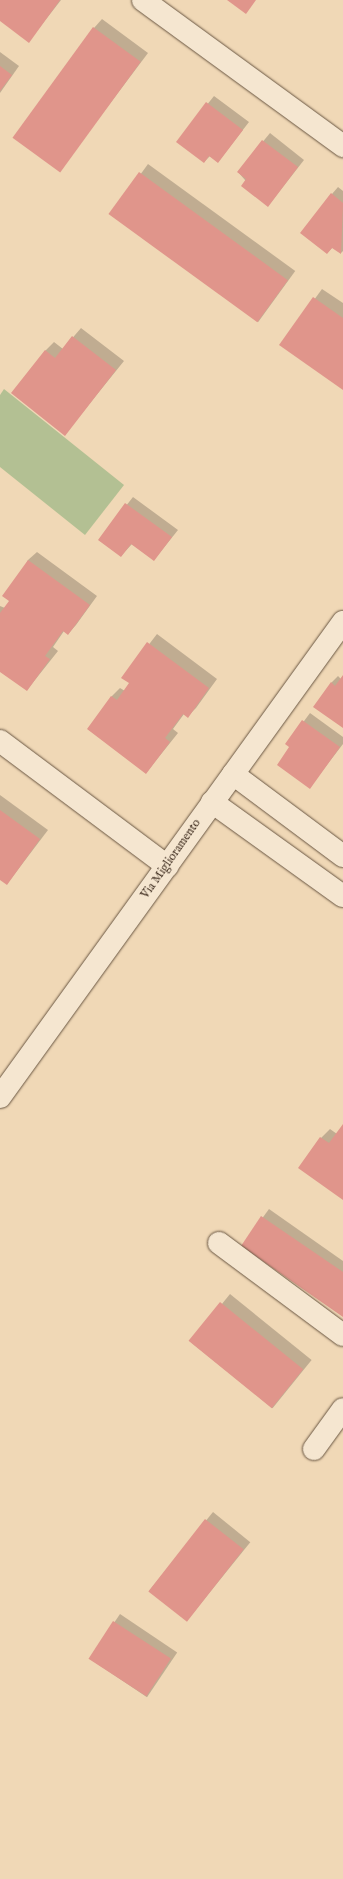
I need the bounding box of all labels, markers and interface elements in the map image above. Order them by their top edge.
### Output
street label: Via Miglioramento [138,816,204,902]

